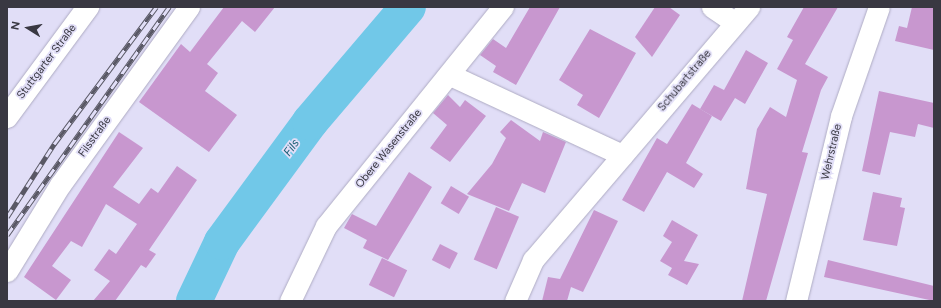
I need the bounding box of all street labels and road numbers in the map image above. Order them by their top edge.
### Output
street label: Stuttgarter Straße [15,22,79,102]
street label: Schubartstraße [656,48,714,114]
street label: Obere Wasenstraße [353,107,425,191]
street label: Filsstraße [76,114,114,160]
street label: Wehrstraße [819,123,845,181]

